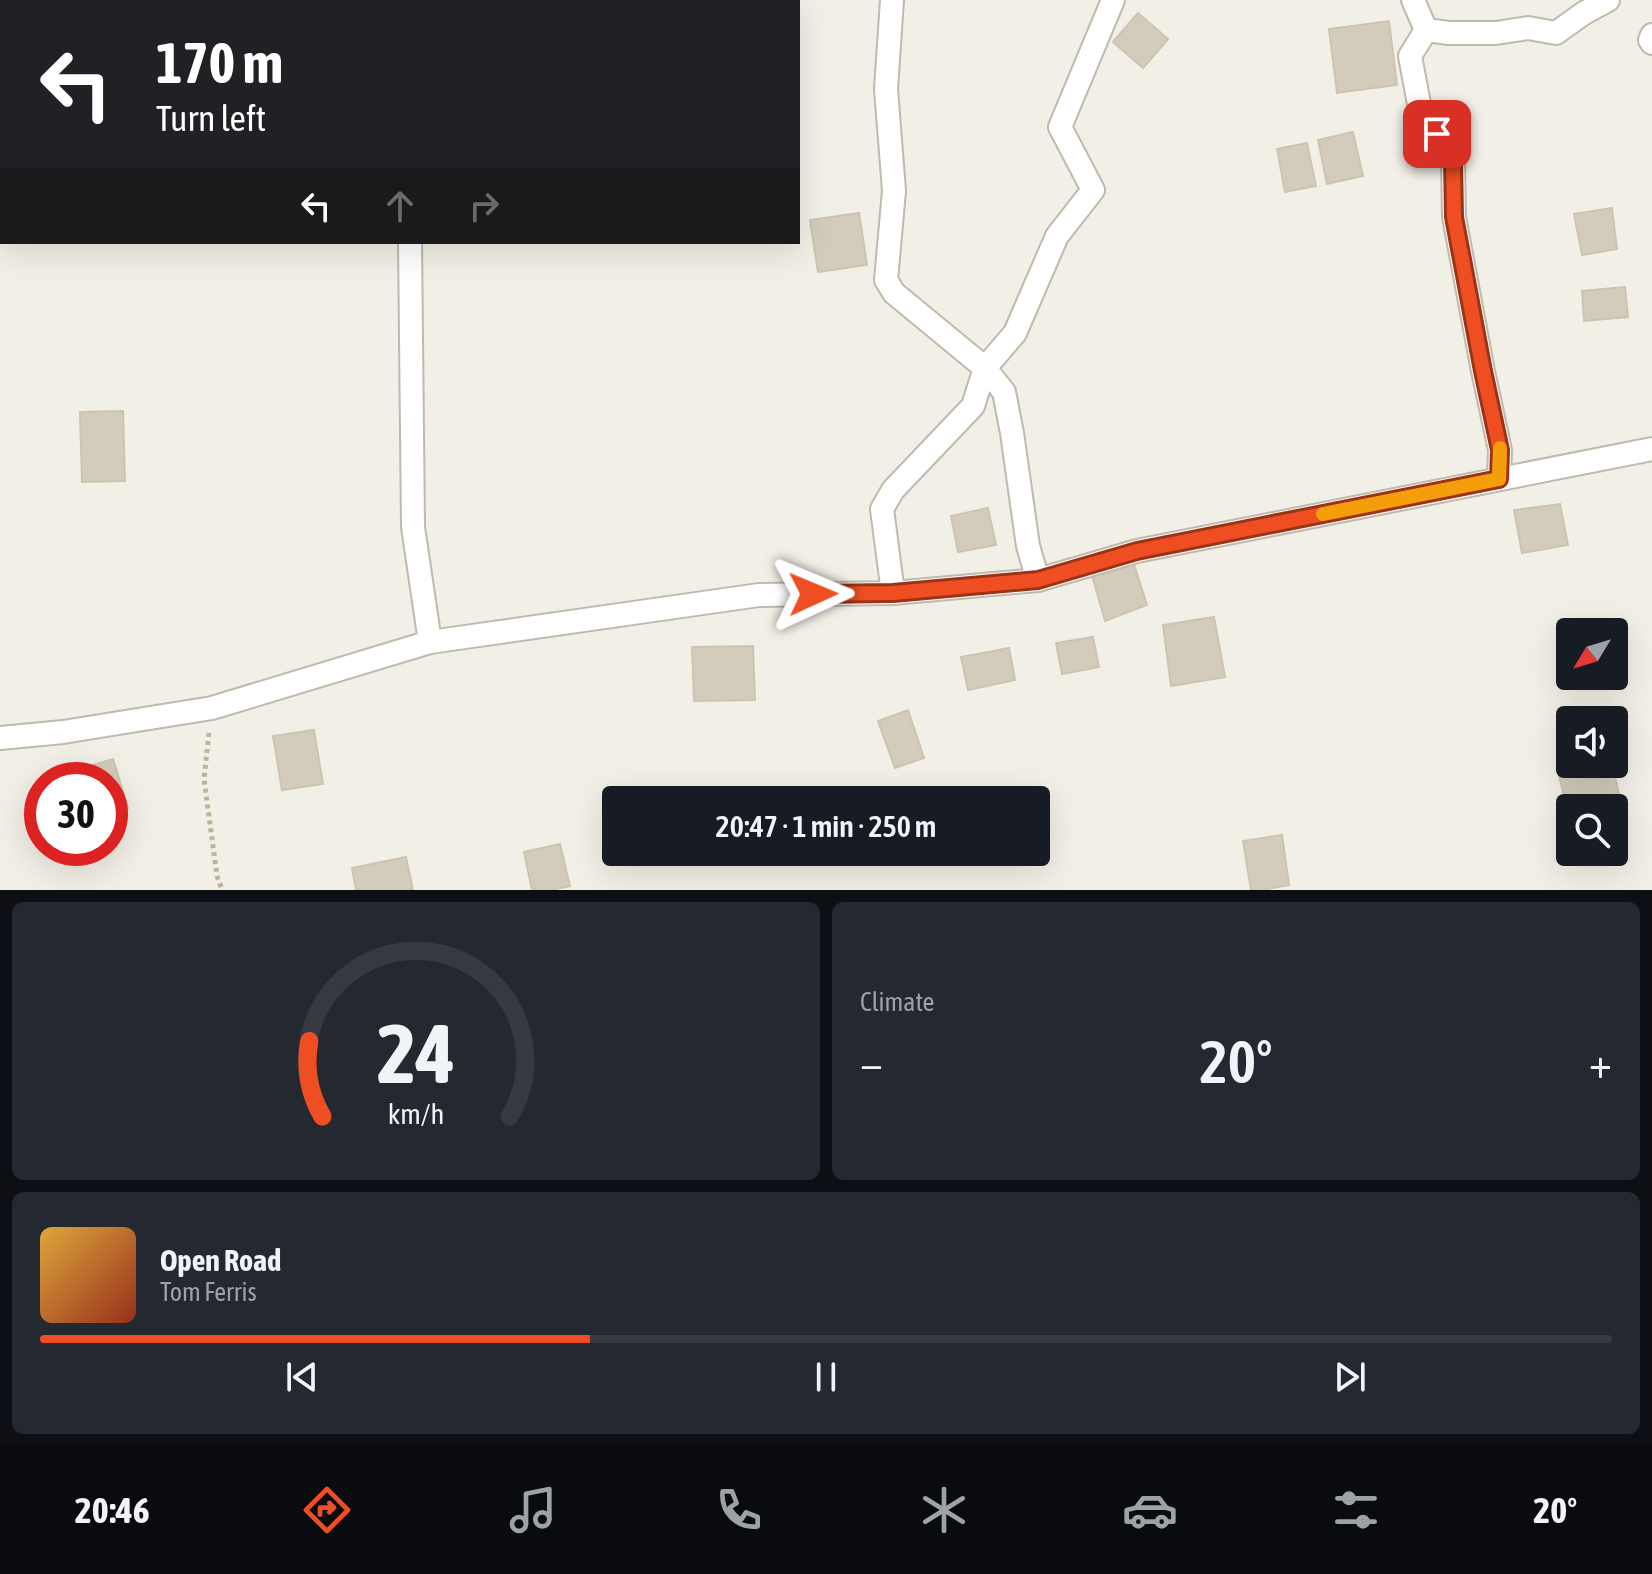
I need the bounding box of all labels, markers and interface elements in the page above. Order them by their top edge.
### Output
text: 170 m [156,31,283,95]
icon: left [24,32,128,136]
text: Turn left [156,97,266,139]
pin [1403,100,1471,168]
icon: arrive [1415,112,1459,156]
icon: left [294,184,338,228]
icon: ahead [378,184,422,228]
icon: right [462,184,506,228]
position arrow [771,552,855,636]
north arrow [1556,618,1628,690]
map controls [1556,618,1628,866]
button: sound [1556,706,1628,778]
speed limit sign: 30 [24,762,128,866]
button: search [1556,794,1628,866]
text: 20:47 · 1 min · 250 m [716,809,936,843]
text: Climate [860,987,934,1017]
text: 24 [377,1005,455,1101]
text: 20° [1200,1027,1272,1096]
text: − [860,1037,883,1087]
text: + [1589,1037,1612,1087]
text: km/h [388,1097,444,1130]
text: Open Road [160,1243,281,1277]
text: Tom Ferris [160,1277,257,1307]
icon: previous [280,1355,324,1399]
icon: pause [804,1355,848,1399]
icon: next [1328,1355,1372,1399]
icon: directions [299,1482,355,1538]
icon: music [505,1482,561,1538]
icon: phone [711,1482,767,1538]
icon: climate [916,1482,972,1538]
icon: car [1122,1482,1178,1538]
icon: filters [1328,1482,1384,1538]
text: 20:46 [75,1489,150,1531]
text: 20° [1533,1489,1577,1531]

